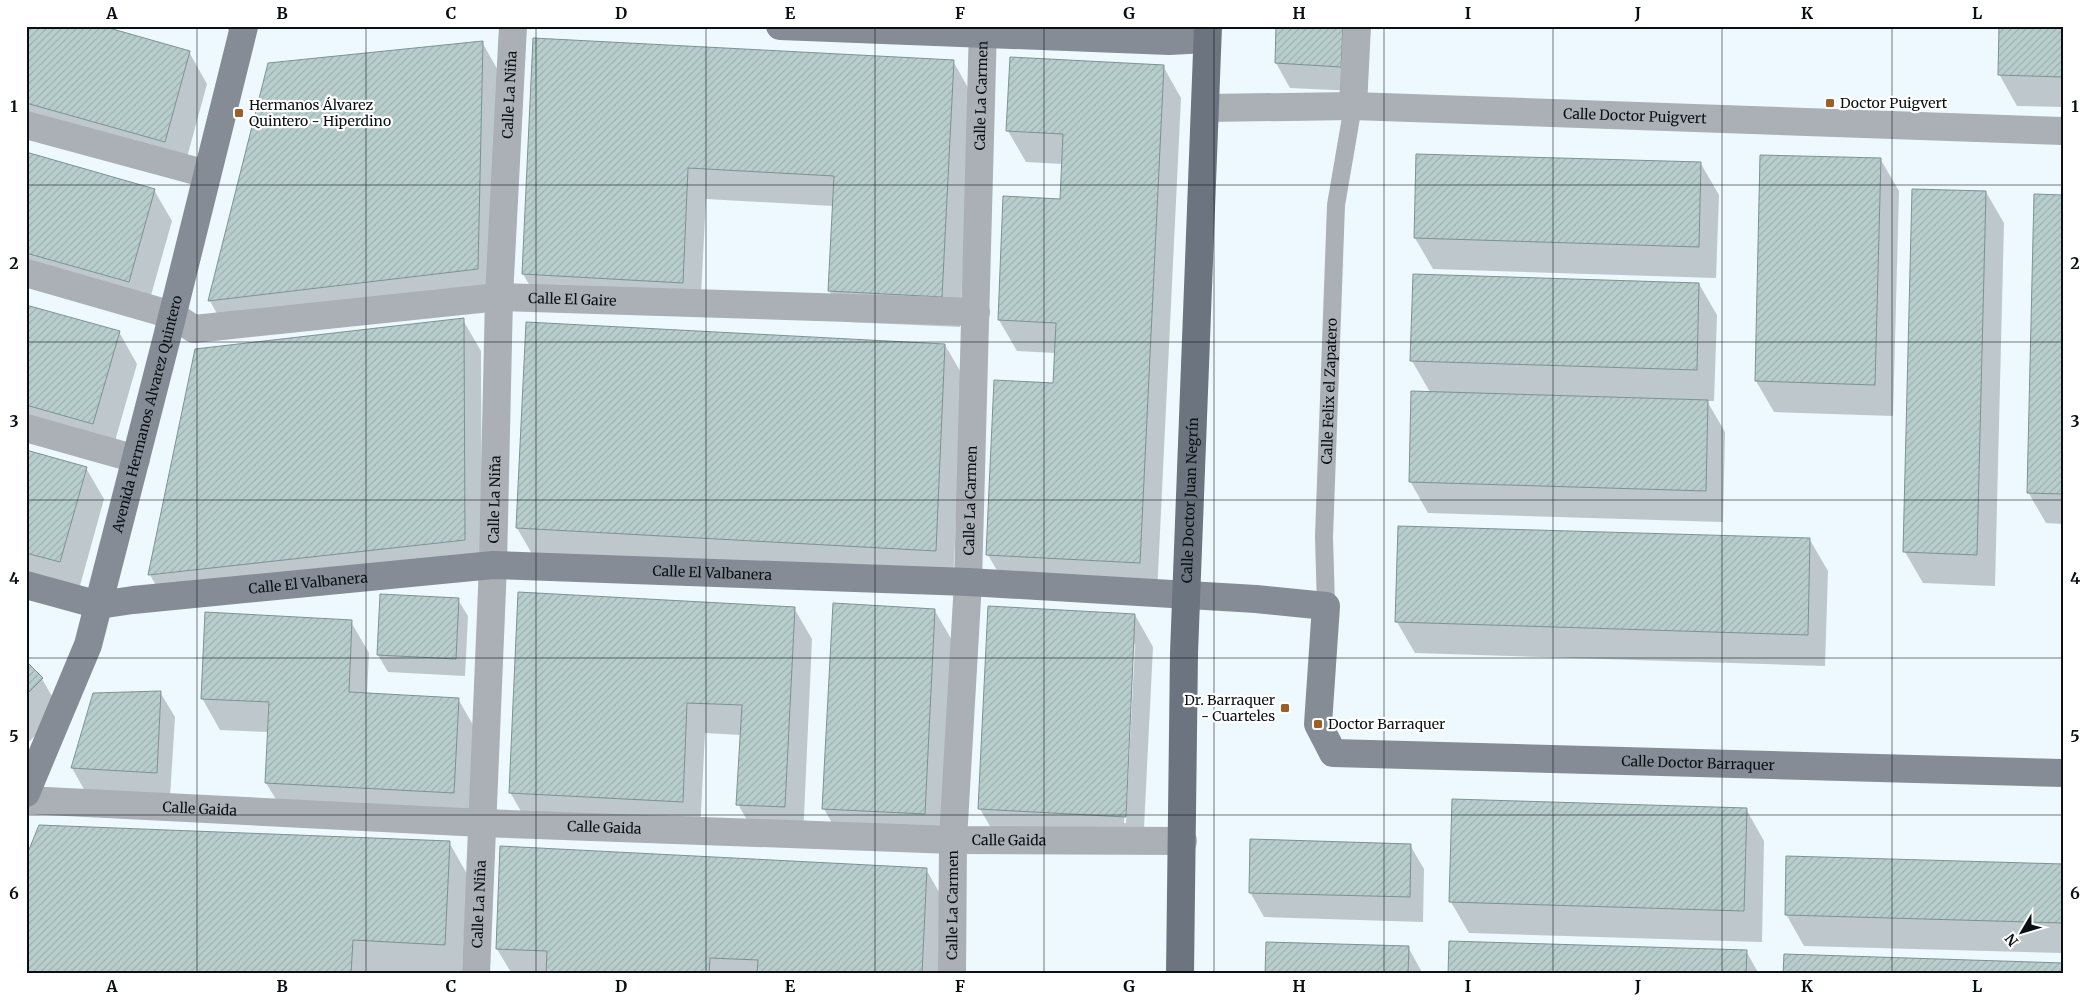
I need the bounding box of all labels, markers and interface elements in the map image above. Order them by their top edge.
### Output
text: A [105,3,118,23]
text: B [276,3,288,23]
text: C [446,3,456,23]
text: D [615,3,627,23]
text: E [785,3,796,23]
text: F [955,3,965,23]
text: G [1123,3,1135,23]
text: H [1292,3,1306,23]
text: I [1465,3,1471,23]
text: J [1634,3,1641,23]
text: K [1801,3,1813,23]
text: L [1972,3,1982,23]
street label: Calle La Carmen [971,41,992,151]
street label: Calle La Niña [498,50,521,139]
place label: Doctor Puigvert [1840,94,1948,112]
text: 1 [10,96,18,116]
place label: Hermanos Álvarez Quintero - Hiperdino [249,96,391,130]
text: 1 [2071,96,2079,116]
marker: Doctor Puigvert [1824,97,1836,109]
street label: Calle Doctor Puigvert [1563,104,1707,127]
marker: Hermanos Álvarez Quintero - Hiperdino [233,107,245,119]
text: 2 [9,253,19,273]
text: 2 [2070,253,2080,273]
street label: Calle El Gaire [528,289,617,310]
street label: Avenida Hermanos Alvarez Quintero [108,293,186,535]
street label: Calle Felix el Zapatero [1318,318,1341,465]
text: 3 [9,411,19,431]
text: 3 [2070,411,2080,431]
street label: Calle Doctor Juan Negrín [1178,417,1202,583]
street label: Calle La Carmen [960,445,981,556]
street label: Calle La Niña [484,455,504,544]
street label: Calle El Valbanera [652,562,773,584]
text: 4 [9,568,19,588]
street label: Calle El Valbanera [248,568,369,598]
text: 4 [2070,568,2080,588]
place label: Dr. Barraquer - Cuarteles [1184,691,1275,725]
marker: Dr. Barraquer - Cuarteles [1279,702,1291,714]
place label: Doctor Barraquer [1328,715,1445,733]
marker: Doctor Barraquer [1312,718,1324,730]
text: 5 [9,726,19,746]
text: 5 [2070,726,2080,746]
street label: Calle Doctor Barraquer [1621,752,1775,774]
street label: Calle Gaida [162,798,238,820]
street label: Calle Gaida [567,817,642,838]
street label: Calle Gaida [972,831,1047,849]
street label: Calle La Carmen [943,850,962,960]
street label: Calle La Niña [468,859,490,949]
text: 6 [9,883,19,903]
text: 6 [2070,883,2080,903]
north arrow [1996,908,2046,958]
text: N [2001,930,2022,950]
text: A [105,976,118,996]
text: B [276,976,288,996]
text: C [446,976,456,996]
text: D [615,976,627,996]
text: E [785,976,796,996]
text: F [955,976,965,996]
text: G [1123,976,1135,996]
text: H [1292,976,1306,996]
text: I [1465,976,1471,996]
text: J [1634,976,1641,996]
text: K [1801,976,1813,996]
text: L [1972,976,1982,996]

